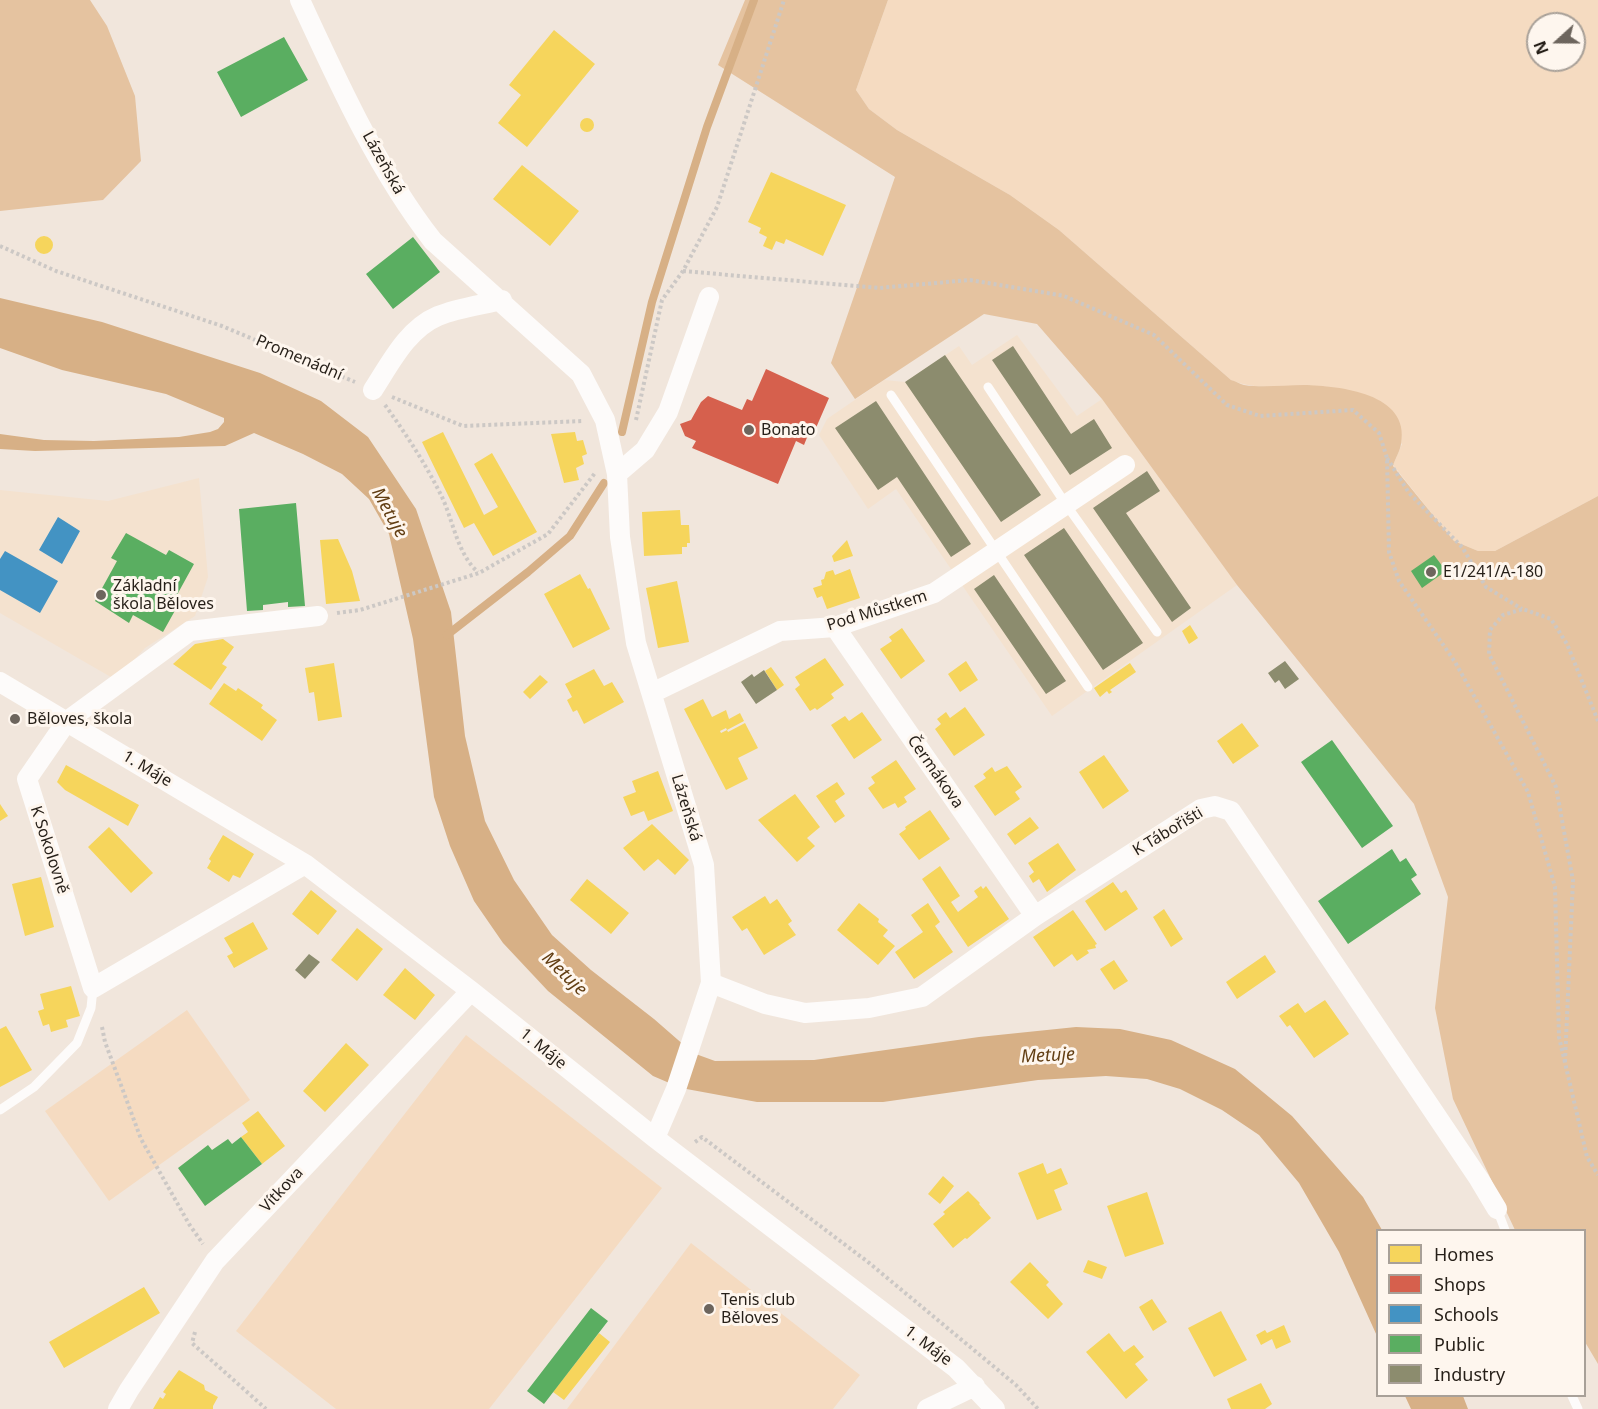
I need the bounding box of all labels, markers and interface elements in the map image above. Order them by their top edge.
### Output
north arrow [1526,12,1586,72]
text: N [1528,38,1554,58]
street label: Lázeňská [358,128,408,198]
street label: Promenádní [253,331,345,385]
place label: Bonato [761,420,815,440]
marker: Bonato [742,423,756,437]
water label: Metuje [366,484,412,542]
place label: E1/241/A-180 [1443,562,1543,582]
marker: E1/241/A-180 [1424,565,1438,579]
place label: Základní škola Běloves [113,576,214,614]
street label: Pod Můstkem [825,587,929,635]
marker: Základní škola Běloves [94,588,108,602]
place label: Běloves, škola [27,709,132,729]
marker: Běloves, škola [8,712,22,726]
street label: Čermákova [903,732,967,812]
street label: 1. Máje [119,747,175,791]
street label: Lázeňská [667,772,705,844]
street label: K Sokolovně [26,804,72,896]
street label: K Tábořišti [1129,804,1207,860]
water label: Metuje [537,947,591,1001]
street label: 1. Máje [516,1024,570,1074]
water label: Metuje [1020,1044,1076,1068]
street label: Vítkova [256,1164,308,1216]
legend [1376,1229,1586,1397]
text: Homes [1434,1242,1494,1266]
text: Shops [1434,1272,1486,1296]
place label: Tenis club Běloves [721,1290,795,1328]
marker: Tenis club Běloves [702,1302,716,1316]
text: Schools [1434,1302,1499,1326]
street label: 1. Máje [901,1322,955,1370]
text: Public [1434,1332,1485,1356]
text: Industry [1434,1362,1505,1386]

